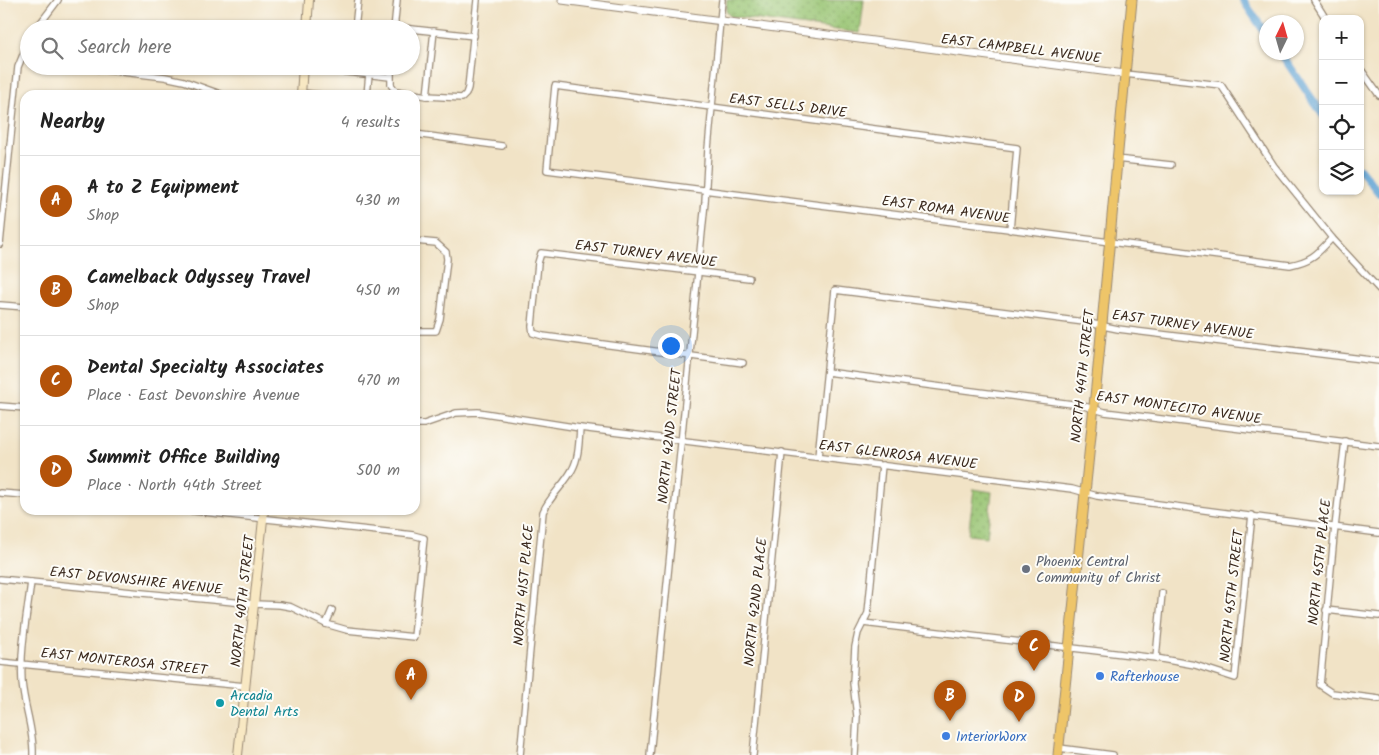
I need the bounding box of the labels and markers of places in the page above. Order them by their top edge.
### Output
place label: Phoenix Central Community of Christ [1036,551,1161,589]
marker: Phoenix Central Community of Christ [1020,563,1032,575]
pin: C [1018,630,1050,671]
pin: A [395,659,427,700]
place label: Rafterhouse [1110,666,1180,688]
marker: Rafterhouse [1094,670,1106,682]
pin: B [934,680,966,721]
pin: D [1003,681,1035,722]
place label: Arcadia Dental Arts [230,685,298,723]
marker: Arcadia Dental Arts [214,697,226,709]
place label: InteriorWorx [956,726,1027,748]
marker: InteriorWorx [940,730,952,742]

